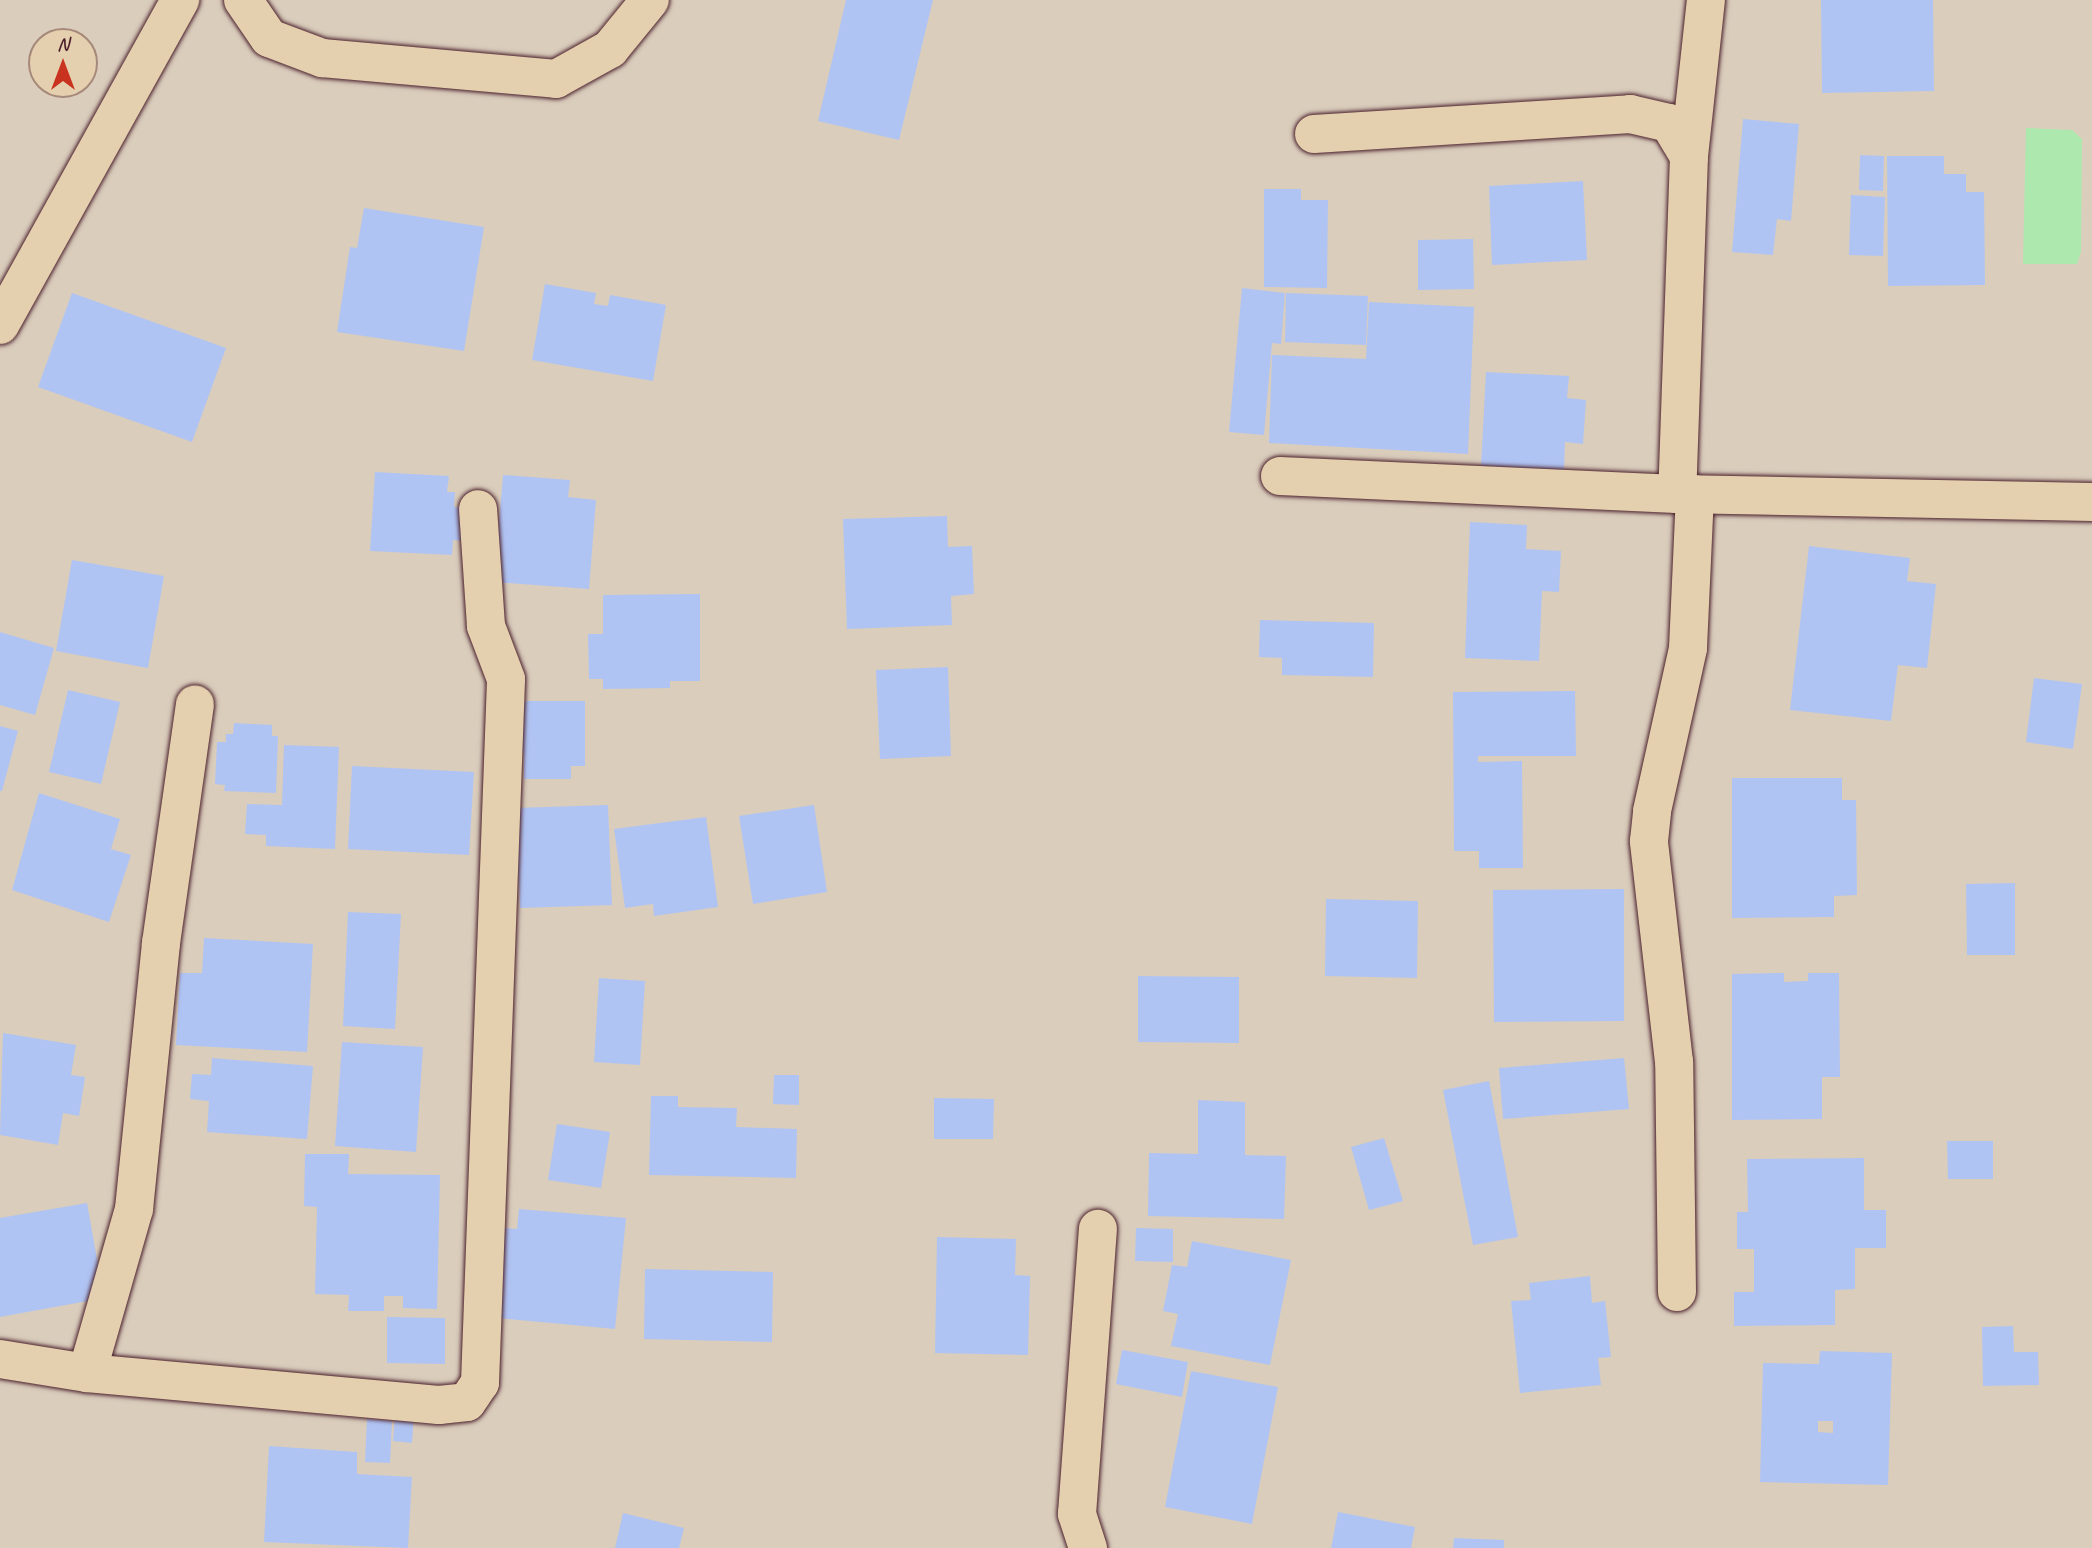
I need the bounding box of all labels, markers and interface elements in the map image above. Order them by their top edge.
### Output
north arrow [28,28,98,98]
text: N [57,32,69,56]

